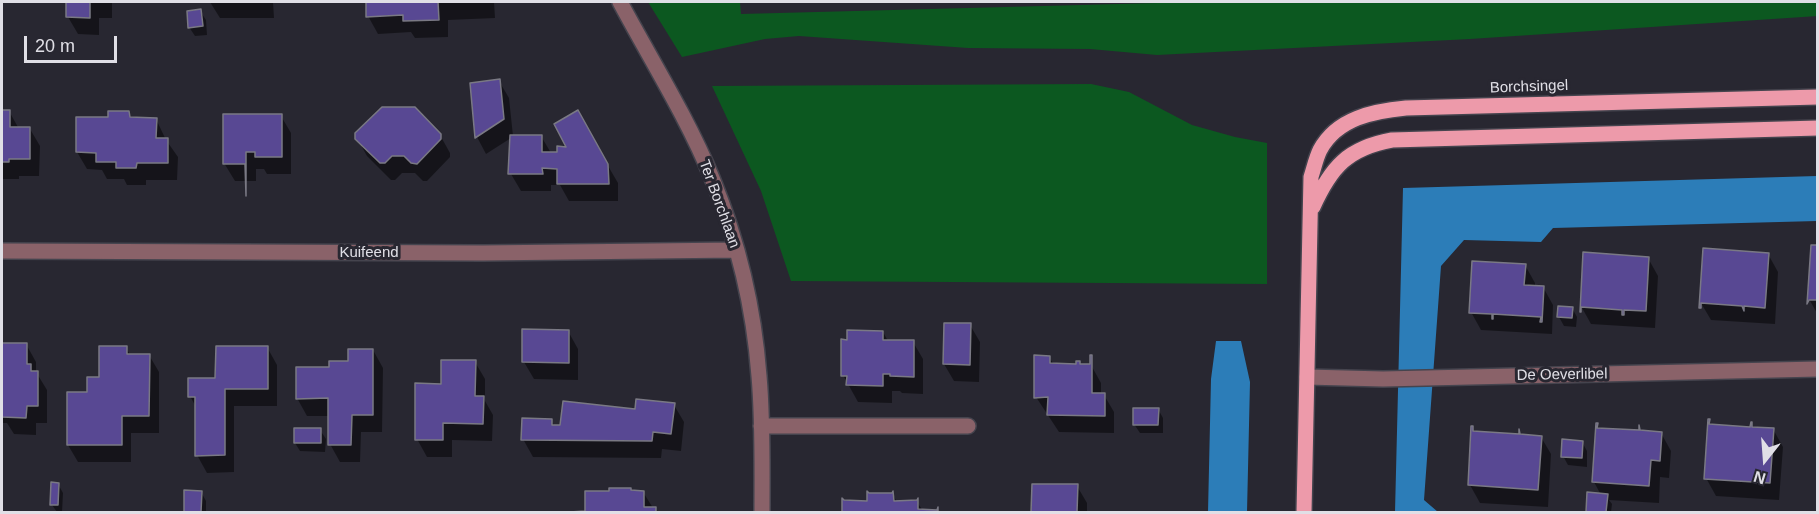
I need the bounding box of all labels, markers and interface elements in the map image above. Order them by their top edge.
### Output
scale bar [27,24,120,62]
text: 20 m [35,36,75,56]
street label: Borchsingel [1490,77,1568,97]
street label: Ter Borchlaan [695,157,743,251]
street label: Kuifeend [339,244,399,262]
street label: De Oeverlibel [1516,365,1608,385]
north arrow [1735,430,1795,490]
text: N [1752,468,1768,488]

